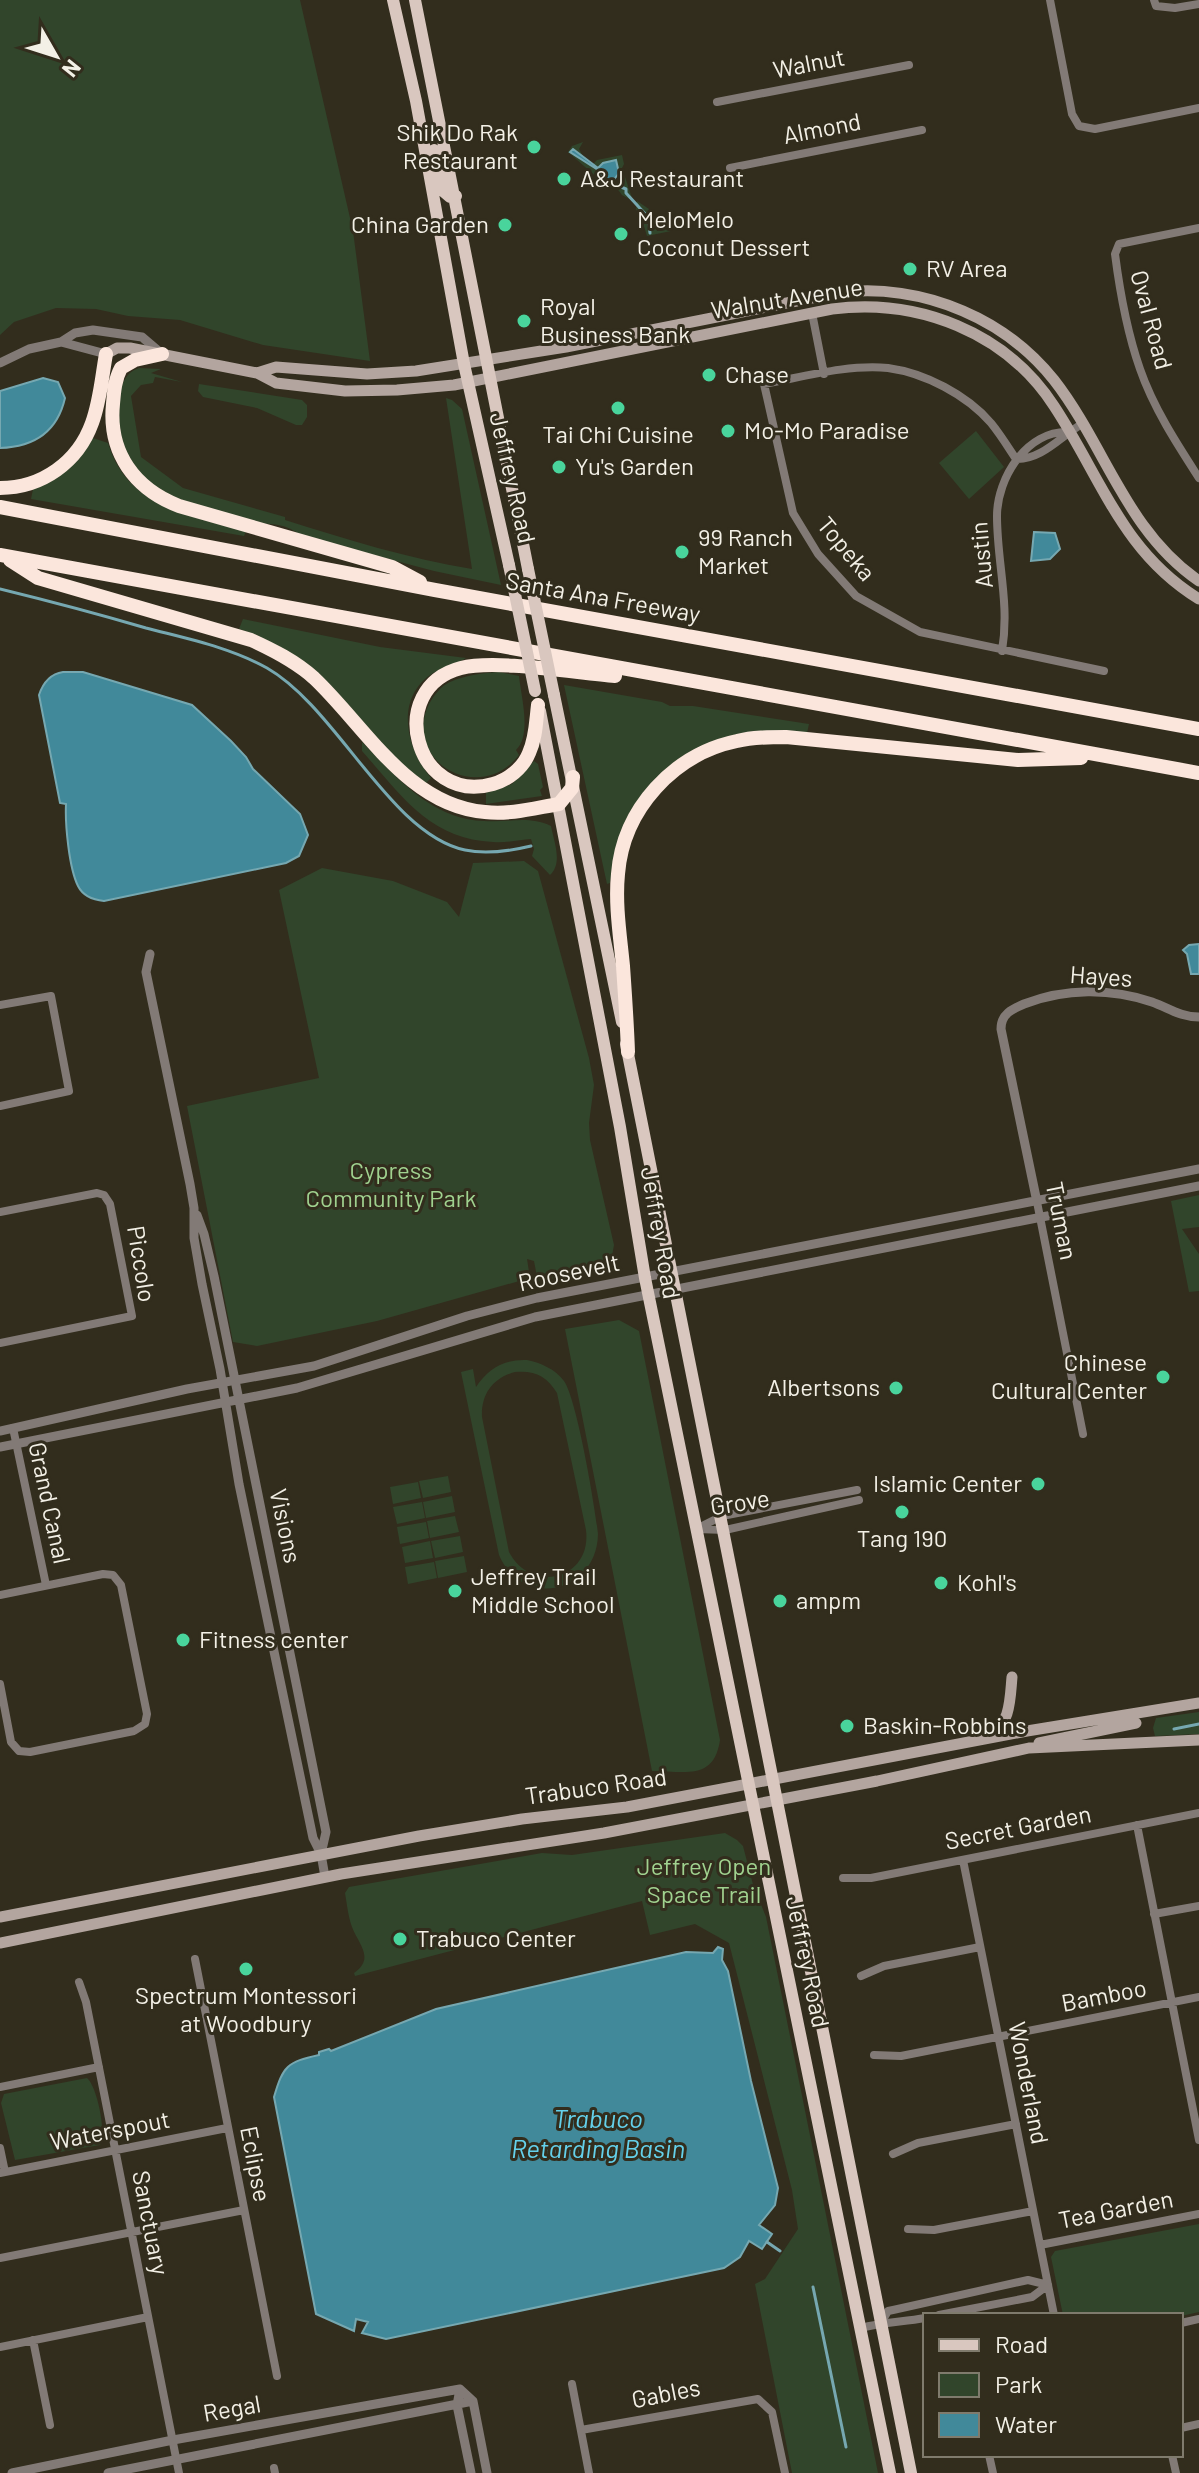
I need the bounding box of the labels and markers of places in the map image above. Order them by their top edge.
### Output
place label: Shik Do Rak Restaurant [396,117,518,174]
marker: Shik Do Rak Restaurant [525,138,543,156]
place label: A&J Restaurant [580,163,744,192]
marker: A&J Restaurant [555,170,573,188]
place label: MeloMelo Coconut Dessert [637,204,810,261]
place label: China Garden [351,209,489,238]
marker: China Garden [496,216,514,234]
marker: MeloMelo Coconut Dessert [612,225,630,243]
place label: RV Area [926,253,1008,282]
marker: RV Area [901,260,919,278]
place label: Royal Business Bank [540,291,690,348]
marker: Royal Business Bank [515,312,533,330]
place label: Chase [725,359,789,388]
marker: Chase [700,366,718,384]
marker: Tai Chi Cuisine [609,399,627,417]
place label: Mo-Mo Paradise [744,415,910,444]
place label: Tai Chi Cuisine [542,419,694,448]
marker: Mo-Mo Paradise [719,422,737,440]
place label: Yu's Garden [575,451,694,480]
marker: Yu's Garden [550,458,568,476]
place label: 99 Ranch Market [698,522,793,579]
marker: 99 Ranch Market [673,543,691,561]
place label: Chinese Cultural Center [991,1347,1147,1404]
marker: Chinese Cultural Center [1154,1368,1172,1386]
place label: Albertsons [767,1372,880,1401]
marker: Albertsons [887,1379,905,1397]
place label: Islamic Center [873,1468,1022,1497]
marker: Islamic Center [1029,1475,1047,1493]
marker: Tang 190 [893,1503,911,1521]
place label: Tang 190 [857,1523,947,1552]
place label: Jeffrey Trail Middle School [471,1561,615,1618]
place label: Kohl's [957,1567,1017,1596]
marker: Kohl's [932,1574,950,1592]
marker: Jeffrey Trail Middle School [446,1582,464,1600]
place label: ampm [796,1585,861,1614]
marker: ampm [771,1592,789,1610]
place label: Fitness center [199,1624,349,1653]
marker: Fitness center [174,1631,192,1649]
place label: Baskin-Robbins [863,1710,1027,1739]
marker: Baskin-Robbins [838,1717,856,1735]
place label: Trabuco Center [416,1923,576,1952]
marker: Trabuco Center [391,1930,409,1948]
marker: Spectrum Montessori at Woodbury [237,1960,255,1978]
place label: Spectrum Montessori at Woodbury [135,1980,357,2037]

